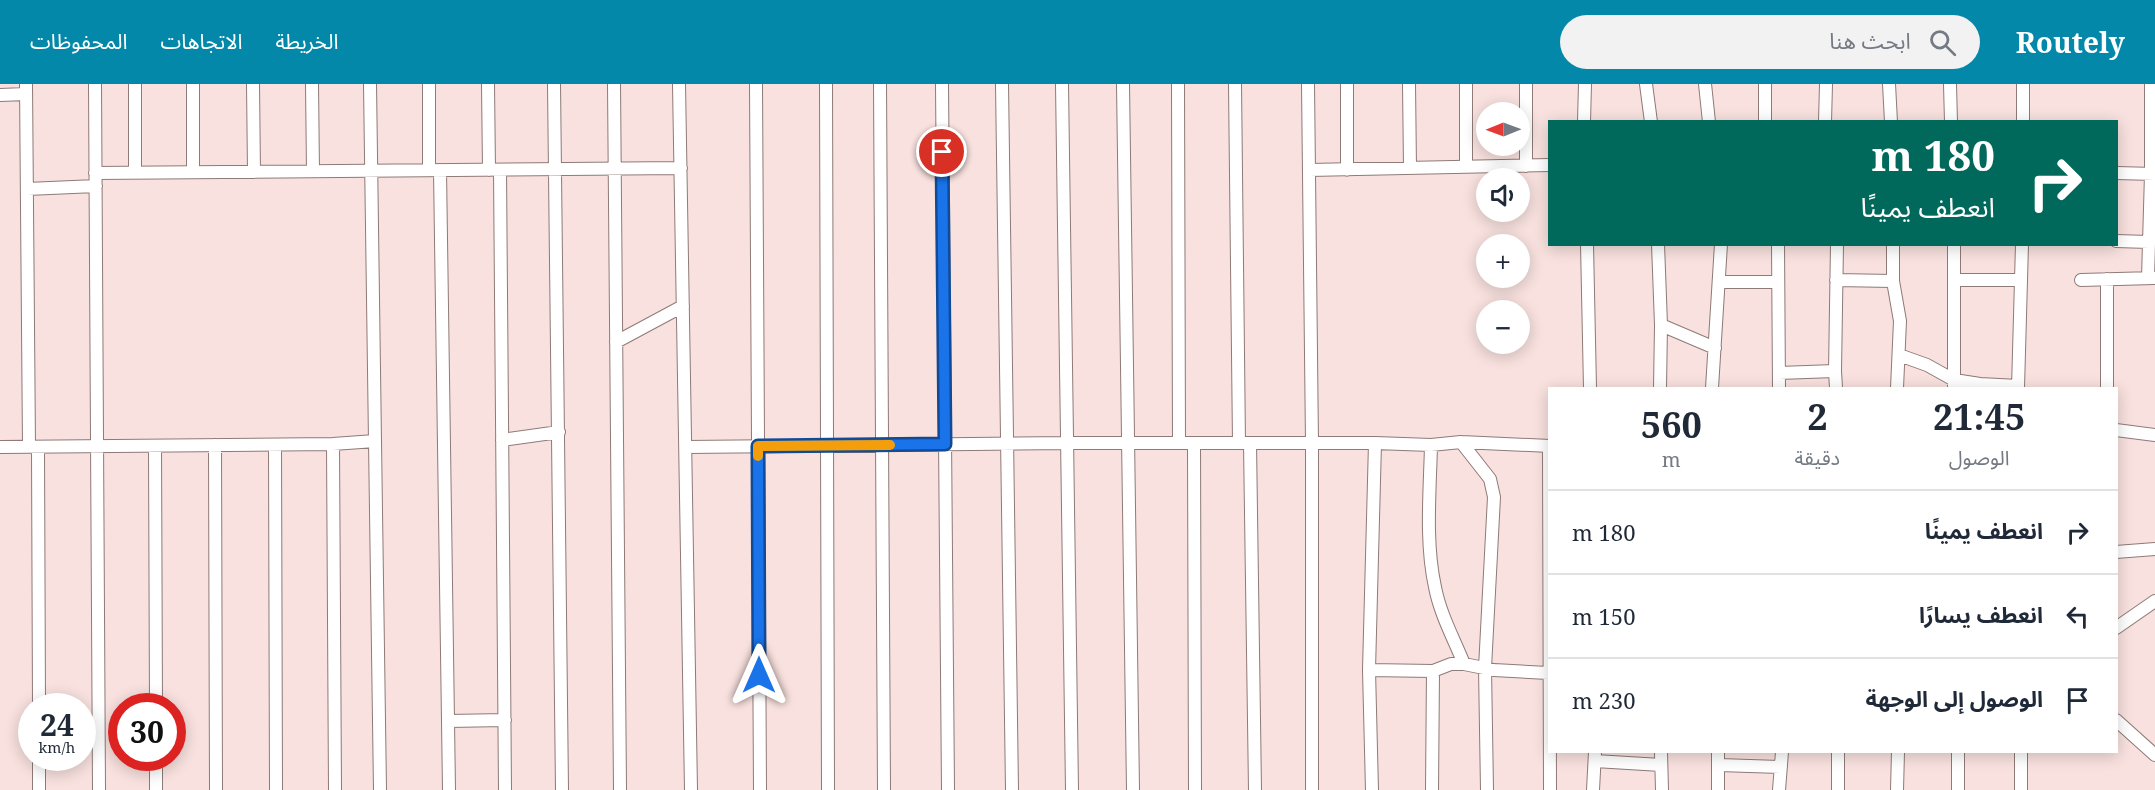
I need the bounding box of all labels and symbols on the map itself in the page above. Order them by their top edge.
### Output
north arrow [1476,102,1530,156]
pin [916,126,967,177]
position arrow [727,643,791,707]
speed limit sign: 30 [108,693,186,771]

